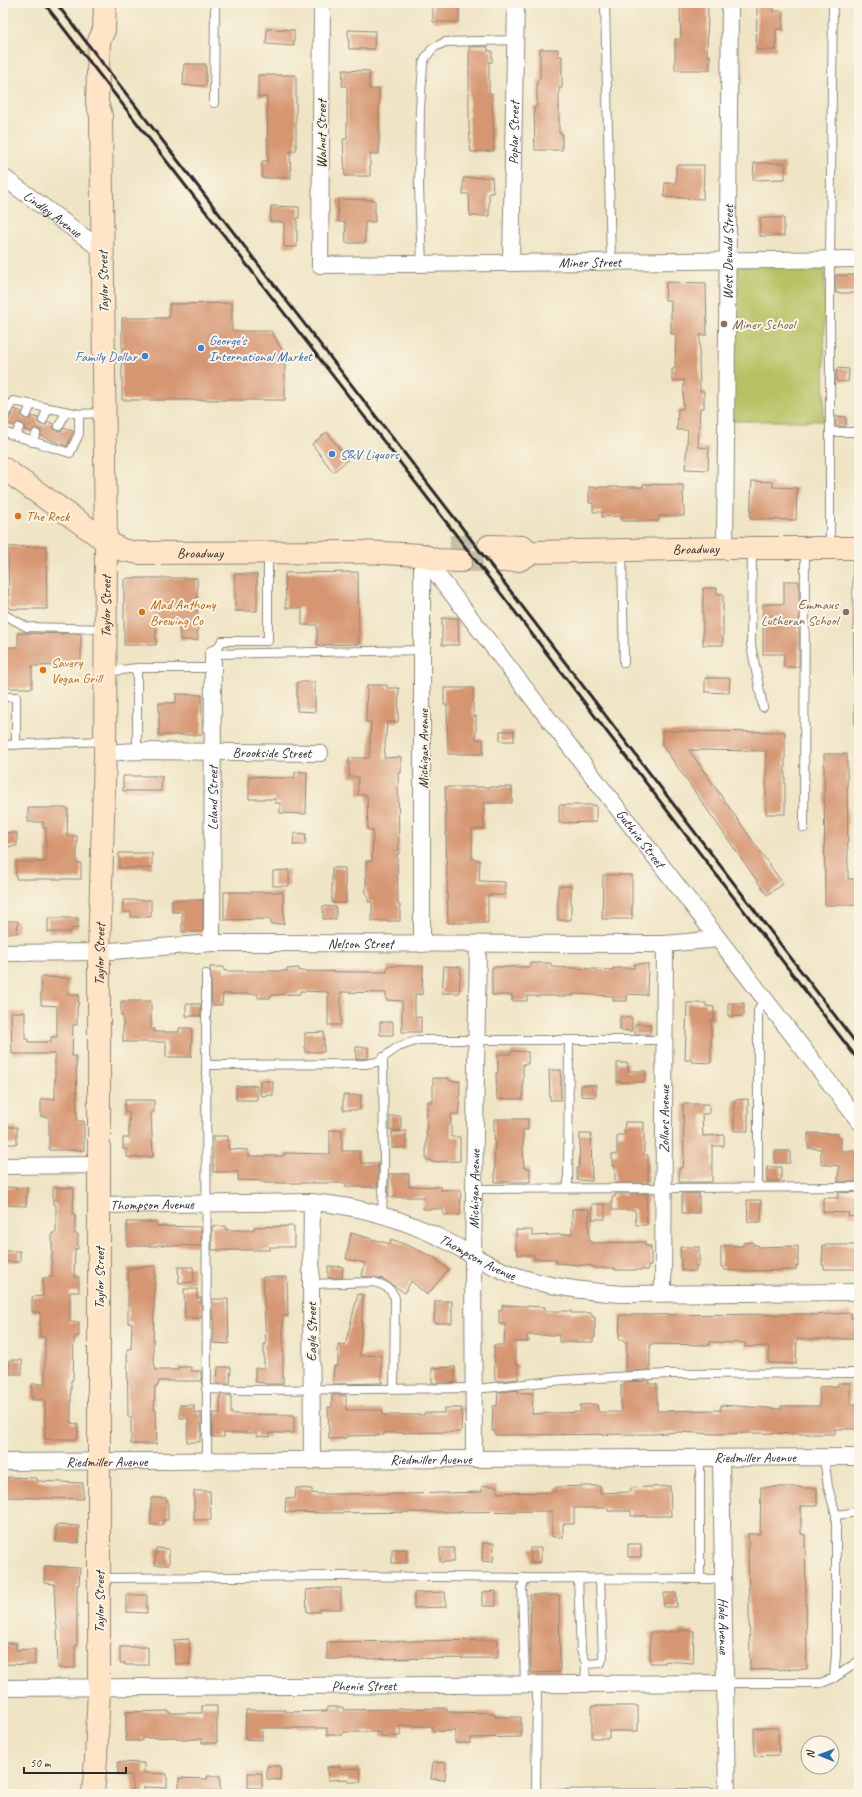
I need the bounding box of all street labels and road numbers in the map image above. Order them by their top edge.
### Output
street label: Walnut Street [313,97,330,168]
street label: Poplar Street [505,99,523,165]
street label: Lindley Avenue [20,187,86,242]
street label: West Dewald Street [719,203,737,299]
street label: Taylor Street [94,248,113,313]
street label: Miner Street [559,254,623,271]
street label: Broadway [673,540,720,558]
street label: Broadway [177,545,224,562]
street label: Taylor Street [98,573,115,637]
street label: Michigan Avenue [415,708,432,789]
street label: Brookside Street [233,744,313,762]
street label: Leland Street [204,763,222,830]
street label: Guthrie Street [613,806,670,873]
street label: Taylor Street [91,921,109,985]
street label: Nelson Street [328,935,396,952]
street label: Zollars Avenue [656,1084,673,1153]
street label: Michigan Avenue [465,1148,484,1229]
street label: Thompson Avenue [110,1196,195,1214]
street label: Thompson Avenue [436,1231,519,1284]
street label: Taylor Street [91,1245,108,1309]
street label: Eagle Street [303,1301,320,1362]
street label: Riedmiller Avenue [714,1449,797,1466]
street label: Riedmiller Avenue [390,1451,473,1468]
street label: Riedmiller Avenue [66,1453,149,1471]
street label: Taylor Street [91,1569,108,1633]
street label: Hale Avenue [714,1598,733,1656]
street label: Phenie Street [332,1677,398,1695]

